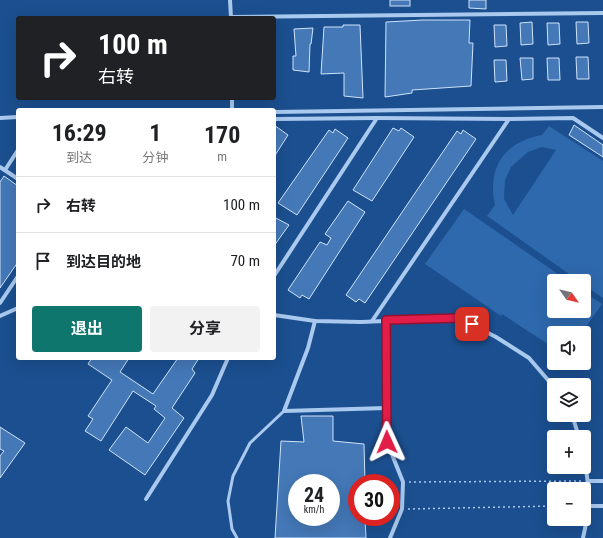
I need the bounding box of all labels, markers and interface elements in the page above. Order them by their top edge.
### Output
text: 100 m [98,28,168,61]
icon: right [32,32,84,84]
text: 右转 [98,66,134,87]
text: 16:29 [52,119,107,147]
text: 1 [149,119,161,147]
text: 170 [204,121,240,149]
text: m [217,149,227,164]
text: 到达 [66,150,92,165]
text: 分钟 [142,150,168,165]
icon: right [32,194,54,216]
text: 100 m [223,196,260,214]
text: 右转 [66,197,96,215]
icon: arrive [32,250,54,272]
text: 70 m [230,252,260,270]
text: 到达目的地 [66,253,141,271]
north arrow [547,274,591,318]
map controls [547,274,591,526]
button: 退出 [32,306,142,352]
button: 分享 [150,306,260,352]
pin [455,307,489,341]
icon: arrive [461,313,483,335]
button: sound [547,326,591,370]
button: layers [547,378,591,422]
position arrow [366,421,408,463]
button: + [547,430,591,474]
speed limit sign: 30 [348,474,400,526]
button: − [547,482,591,526]
text: 24 [304,483,324,507]
text: km/h [304,504,324,515]

